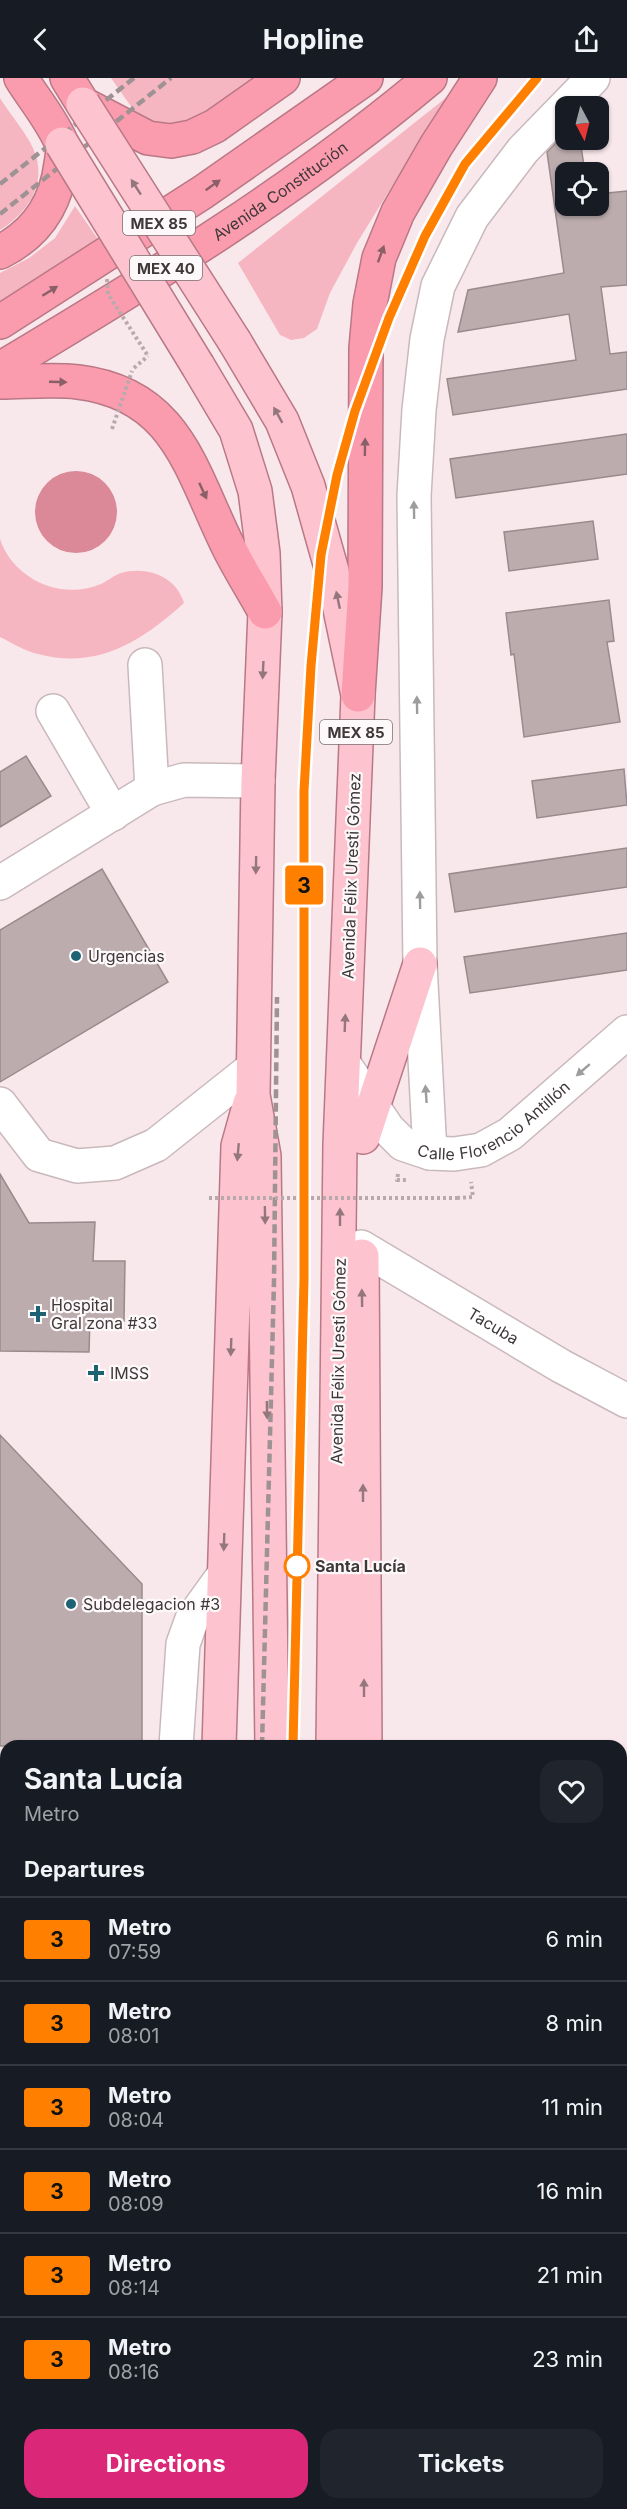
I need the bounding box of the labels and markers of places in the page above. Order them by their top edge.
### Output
place label: Urgencias [88,946,165,966]
marker: Urgencias [69,949,83,963]
place label: Hospital Gral zona #33 [51,1295,157,1333]
marker: Hospital Gral zona #33 [29,1305,47,1323]
place label: IMSS [110,1363,149,1383]
marker: IMSS [87,1364,105,1382]
marker: Santa Lucía [284,1553,310,1579]
place label: Santa Lucía [315,1556,406,1576]
place label: Subdelegacion #3 [83,1594,220,1614]
marker: Subdelegacion #3 [64,1597,78,1611]

